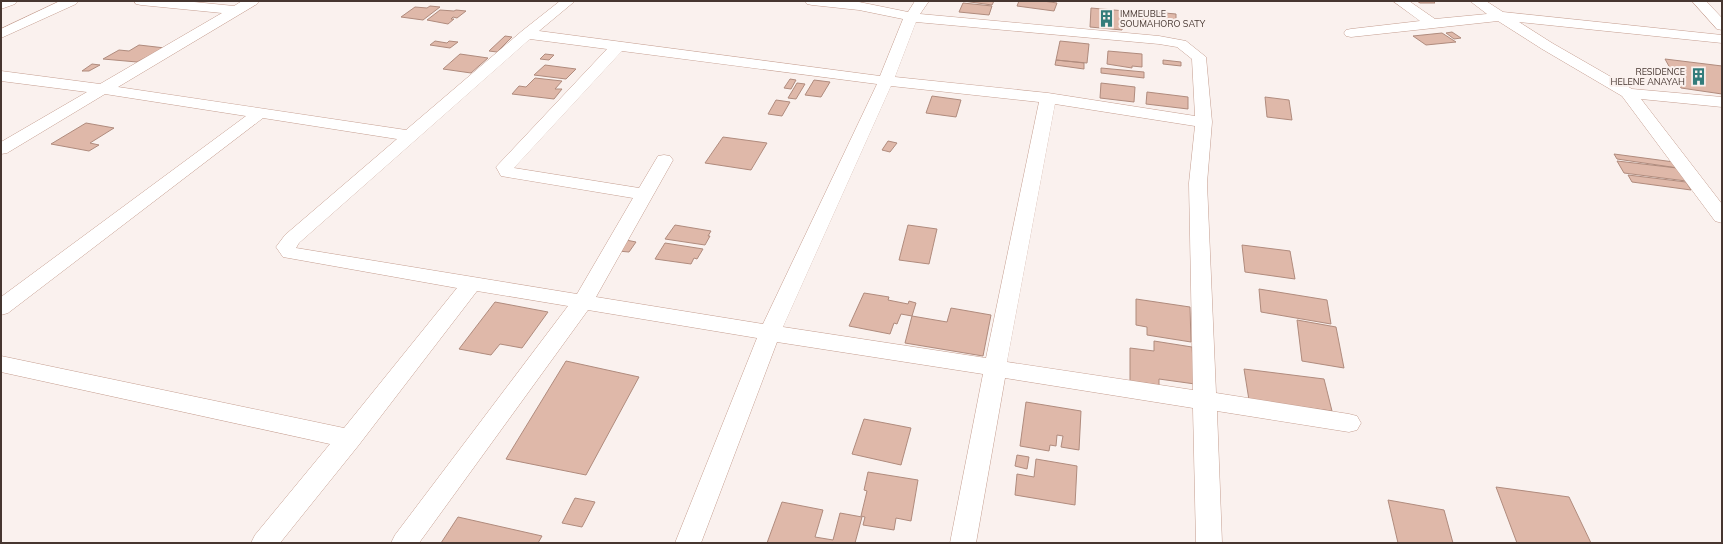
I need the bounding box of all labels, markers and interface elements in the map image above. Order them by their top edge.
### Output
place label: IMMEUBLE SOUMAHORO SATY [1120,8,1206,29]
building icon: IMMEUBLE SOUMAHORO SATY [1097,9,1117,29]
place label: RESIDENCE HELENE ANAYAH [1610,66,1685,87]
building icon: RESIDENCE HELENE ANAYAH [1688,67,1708,87]

